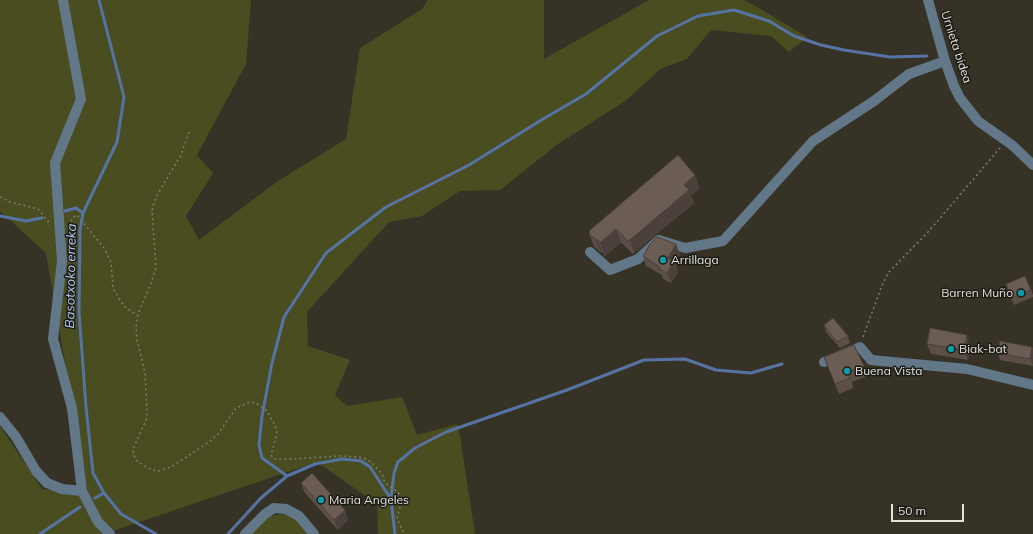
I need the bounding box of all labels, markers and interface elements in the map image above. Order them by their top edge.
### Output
street label: Urnieta bidea [938,9,974,85]
water label: Basotxoko erreka [62,224,80,328]
place label: Arrillaga [671,253,719,267]
marker: Arrillaga [658,255,668,265]
place label: Barren Muño [941,286,1013,300]
marker: Barren Muño [1016,288,1026,298]
place label: Biak-bat [959,342,1007,356]
marker: Biak-bat [946,344,956,354]
place label: Buena Vista [855,364,922,378]
marker: Buena Vista [842,366,852,376]
place label: Maria Angeles [329,493,409,507]
marker: Maria Angeles [316,495,326,505]
scale bar [893,496,966,522]
text: 50 m [898,503,926,518]

